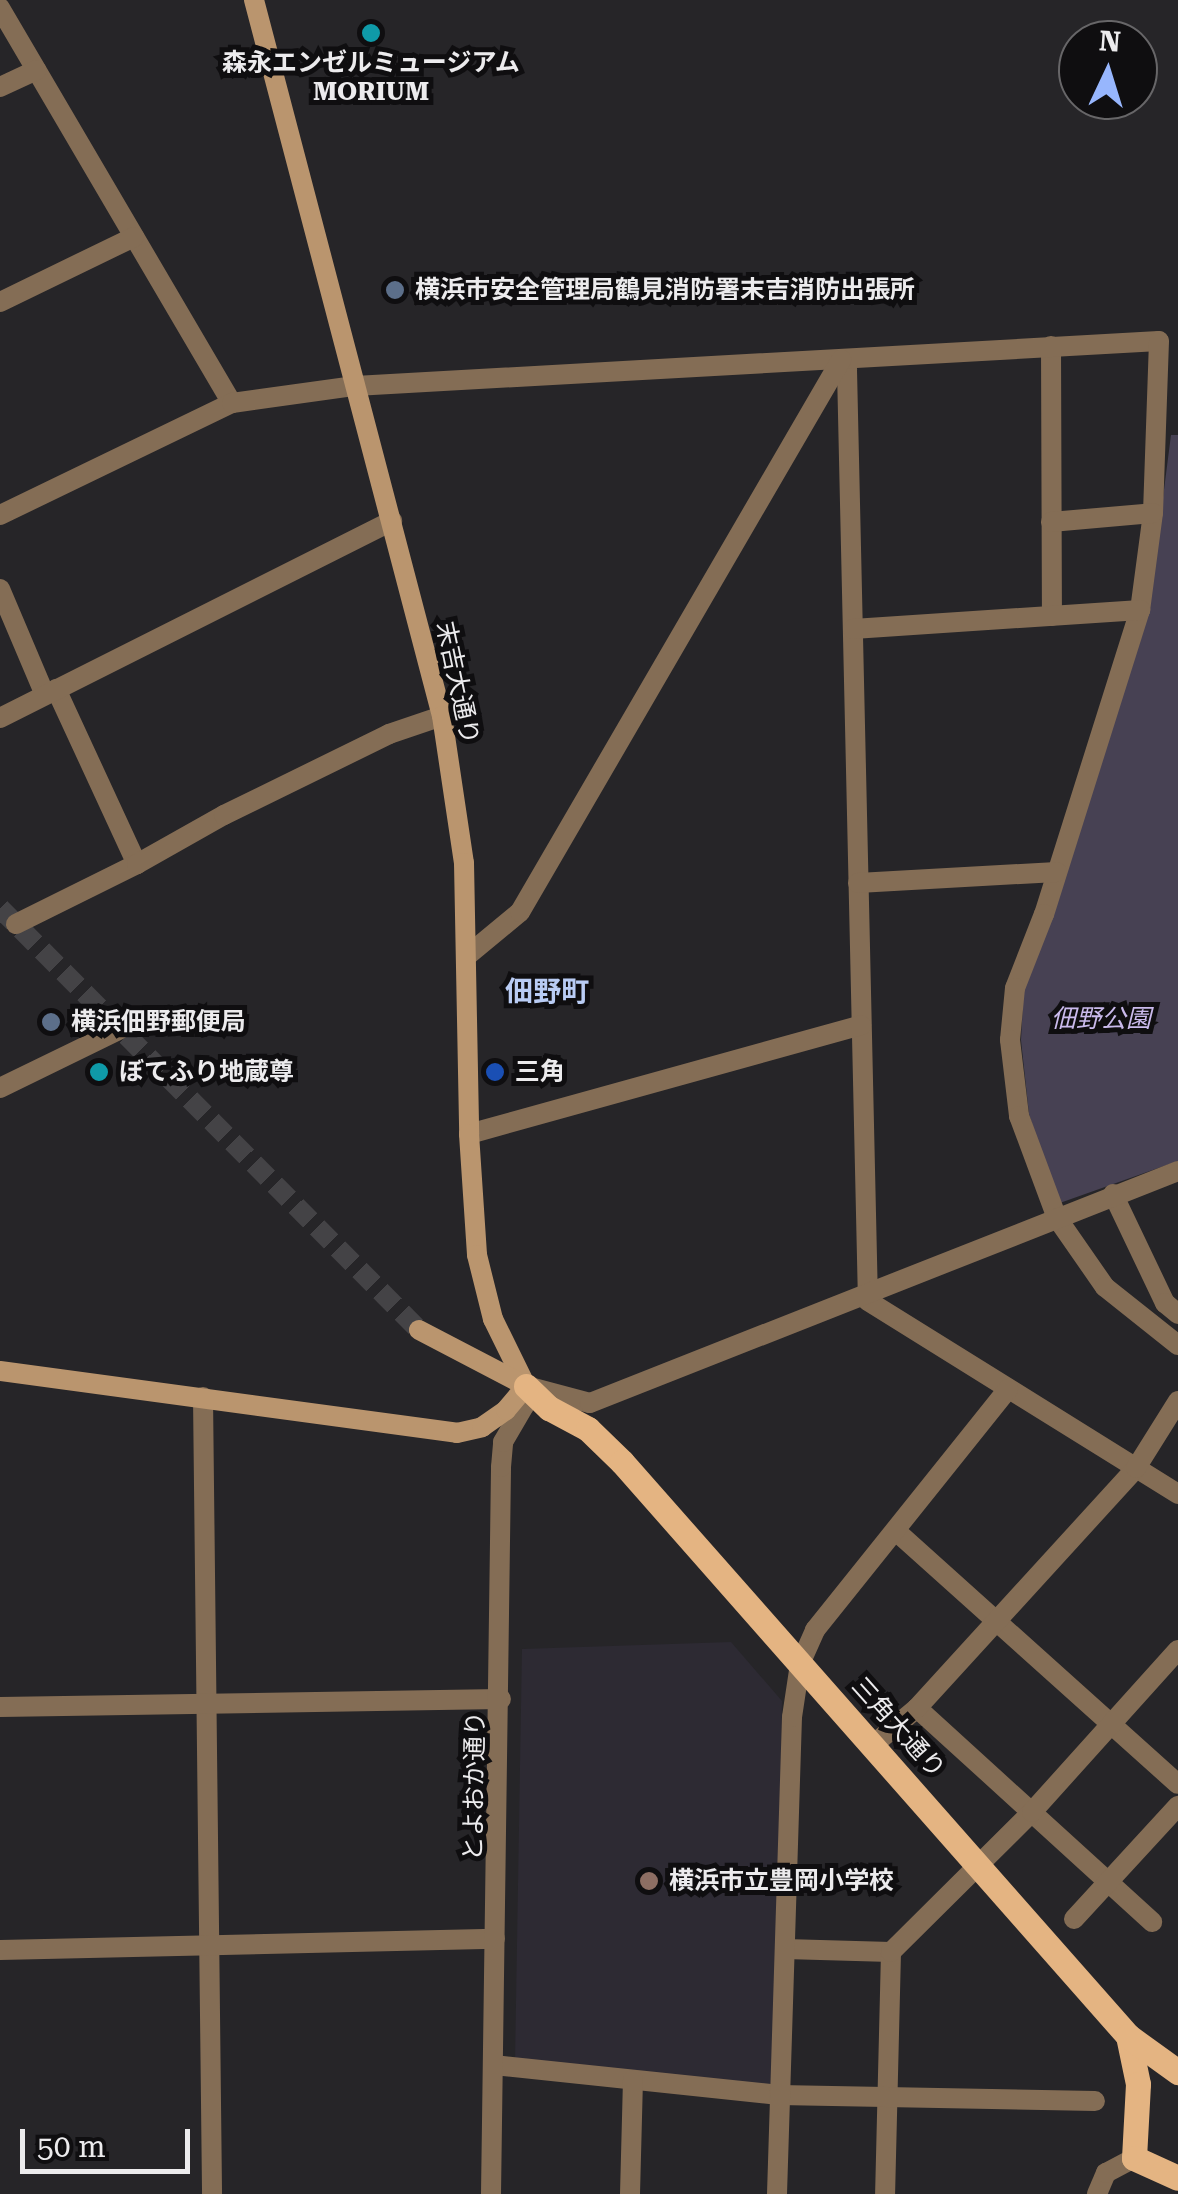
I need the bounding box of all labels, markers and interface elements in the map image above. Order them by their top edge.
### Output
north arrow [1058,20,1158,120]
marker: 森永エンゼルミュージアム MORIUM [360,22,382,44]
text: N [1098,24,1122,59]
place label: 森永エンゼルミュージアム MORIUM [221,49,521,108]
place label: 横浜市安全管理局鶴見消防署末吉消防出張所 [415,275,915,305]
marker: 横浜市安全管理局鶴見消防署末吉消防出張所 [384,279,406,301]
street label: 末吉大通り [429,619,485,747]
district label: 佃野町 [505,975,589,1009]
park label: 佃野公園 [1051,1004,1151,1034]
place label: 横浜佃野郵便局 [71,1007,246,1037]
marker: 横浜佃野郵便局 [40,1011,62,1033]
place label: ぼてふり地蔵尊 [119,1057,294,1087]
place label: 三角 [515,1057,565,1087]
marker: ぼてふり地蔵尊 [88,1061,110,1083]
marker: 三角 [484,1061,506,1083]
street label: 三角大通り [845,1672,951,1784]
street label: とよおか通り [459,1711,491,1861]
place label: 横浜市立豊岡小学校 [669,1866,894,1896]
marker: 横浜市立豊岡小学校 [638,1870,660,1892]
scale bar [25,2109,195,2171]
text: 50 m [37,2129,106,2164]

